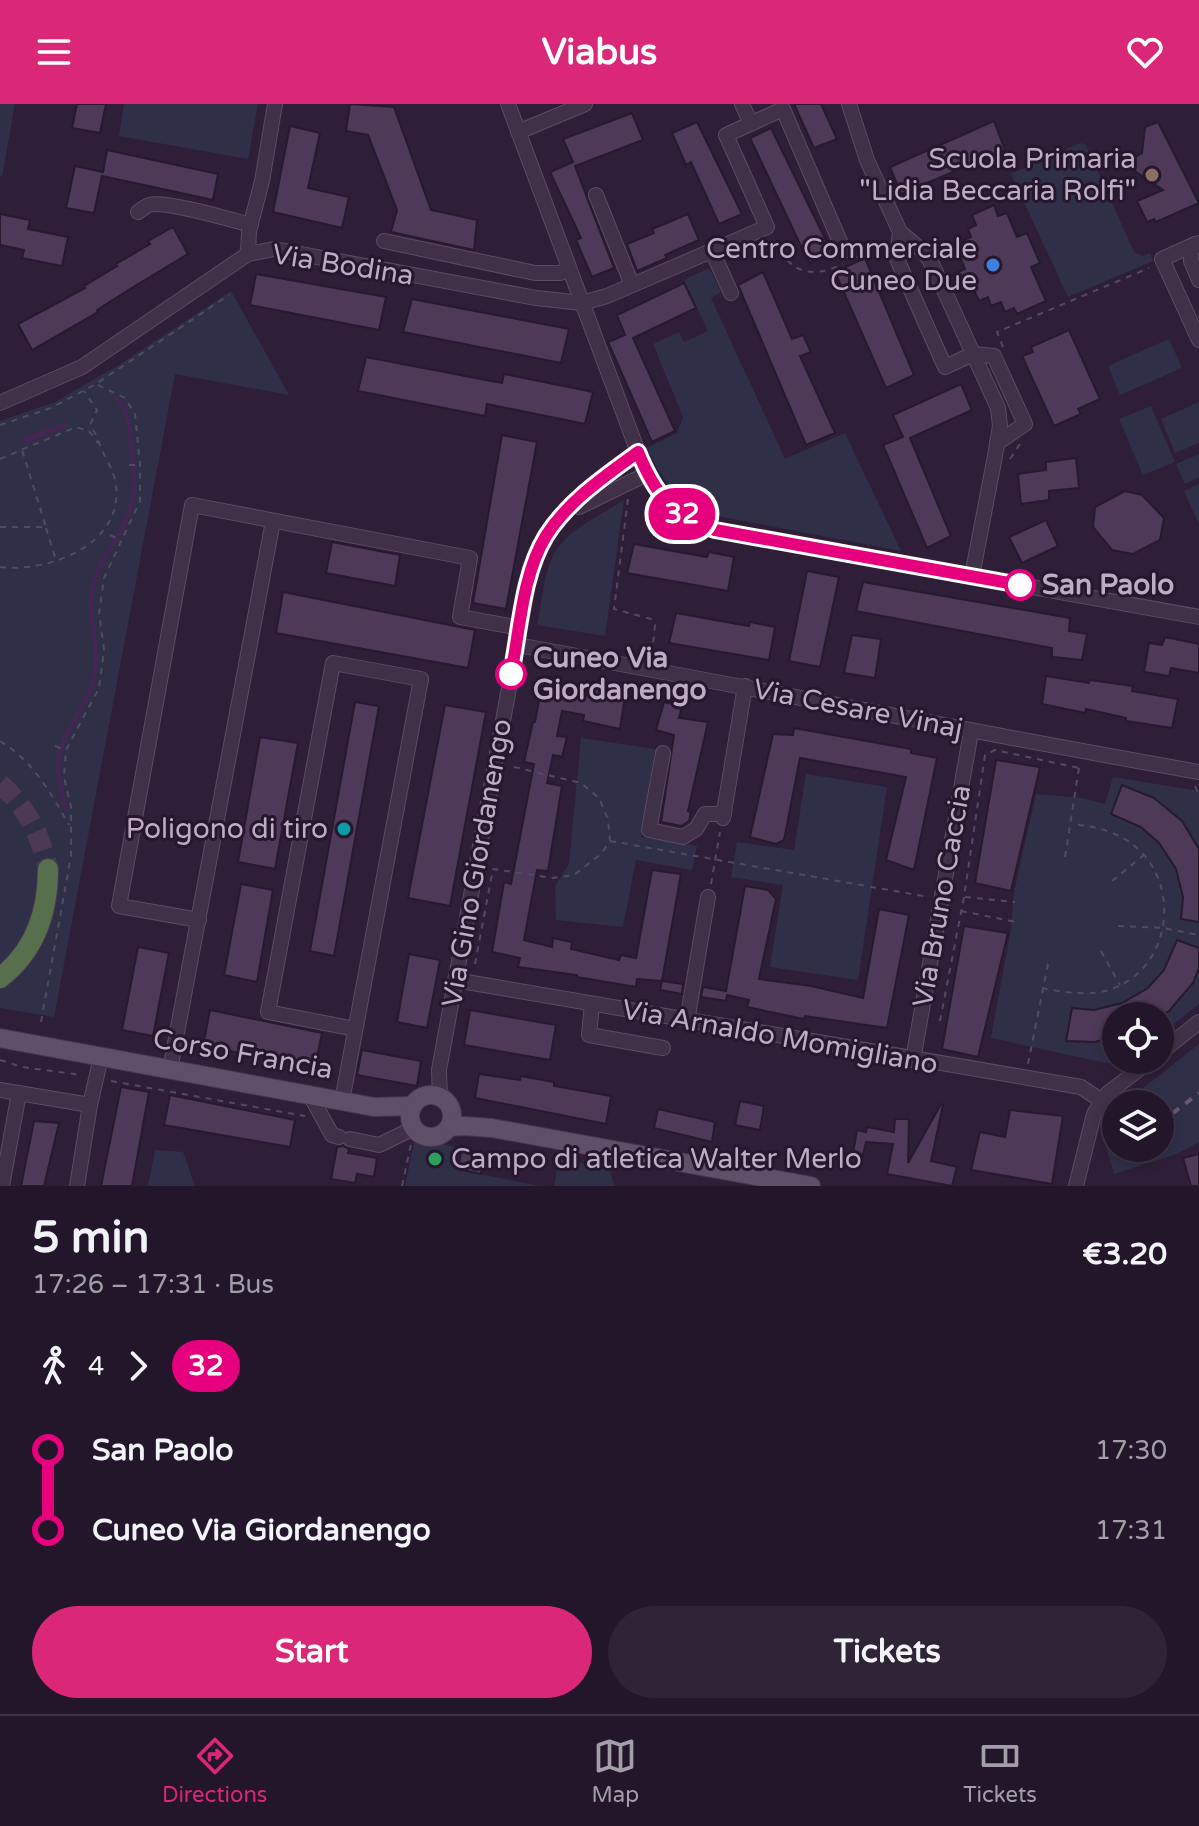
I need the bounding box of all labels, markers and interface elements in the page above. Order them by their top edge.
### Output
icon: menu [32,30,76,74]
icon: heart [1123,30,1167,74]
text: Viabus [542,31,657,74]
place label: Scuola Primaria "Lidia Beccaria Rolfi" [859,142,1136,208]
marker: Scuola Primaria "Lidia Beccaria Rolfi" [1143,166,1161,184]
place label: Centro Commerciale Cuneo Due [706,232,977,298]
street label: Via Bodina [270,237,416,293]
marker: Centro Commerciale Cuneo Due [984,256,1002,274]
line badge: 32 [646,488,718,540]
text: 32 [664,497,700,531]
place label: San Paolo [1042,568,1174,602]
marker: San Paolo [1005,570,1035,600]
place label: Cuneo Via Giordanengo [533,641,707,707]
marker: Cuneo Via Giordanengo [496,659,526,689]
street label: Via Cesare Vinaj [750,672,966,746]
street label: Via Gino Giordanengo [435,716,519,1010]
street label: Via Bruno Caccia [906,782,978,1010]
place label: Poligono di tiro [126,812,328,846]
marker: Poligono di tiro [335,820,353,838]
street label: Via Arnaldo Momigliano [619,992,941,1082]
map controls [1102,1002,1174,1162]
button: locate [1102,1002,1174,1074]
street label: Corso Francia [150,1021,336,1087]
button: layers [1102,1090,1174,1162]
place label: Campo di atletica Walter Merlo [451,1142,862,1176]
marker: Campo di atletica Walter Merlo [426,1150,444,1168]
text: 5 min [32,1212,149,1265]
text: €3.20 [1082,1236,1167,1273]
text: 17:26 – 17:31 · Bus [32,1269,274,1300]
icon: walk [32,1344,76,1388]
icon: forward [116,1344,160,1388]
text: 32 [188,1349,224,1383]
text: 4 [88,1351,104,1382]
text: San Paolo [92,1432,234,1469]
text: 17:30 [1095,1435,1167,1466]
text: Cuneo Via Giordanengo [92,1512,431,1549]
text: 17:31 [1095,1515,1167,1546]
button: Start [32,1606,592,1698]
button: Tickets [608,1606,1167,1698]
tab: Directions [162,1734,267,1808]
tab: Map [592,1734,639,1808]
tab: Tickets [963,1734,1037,1808]

